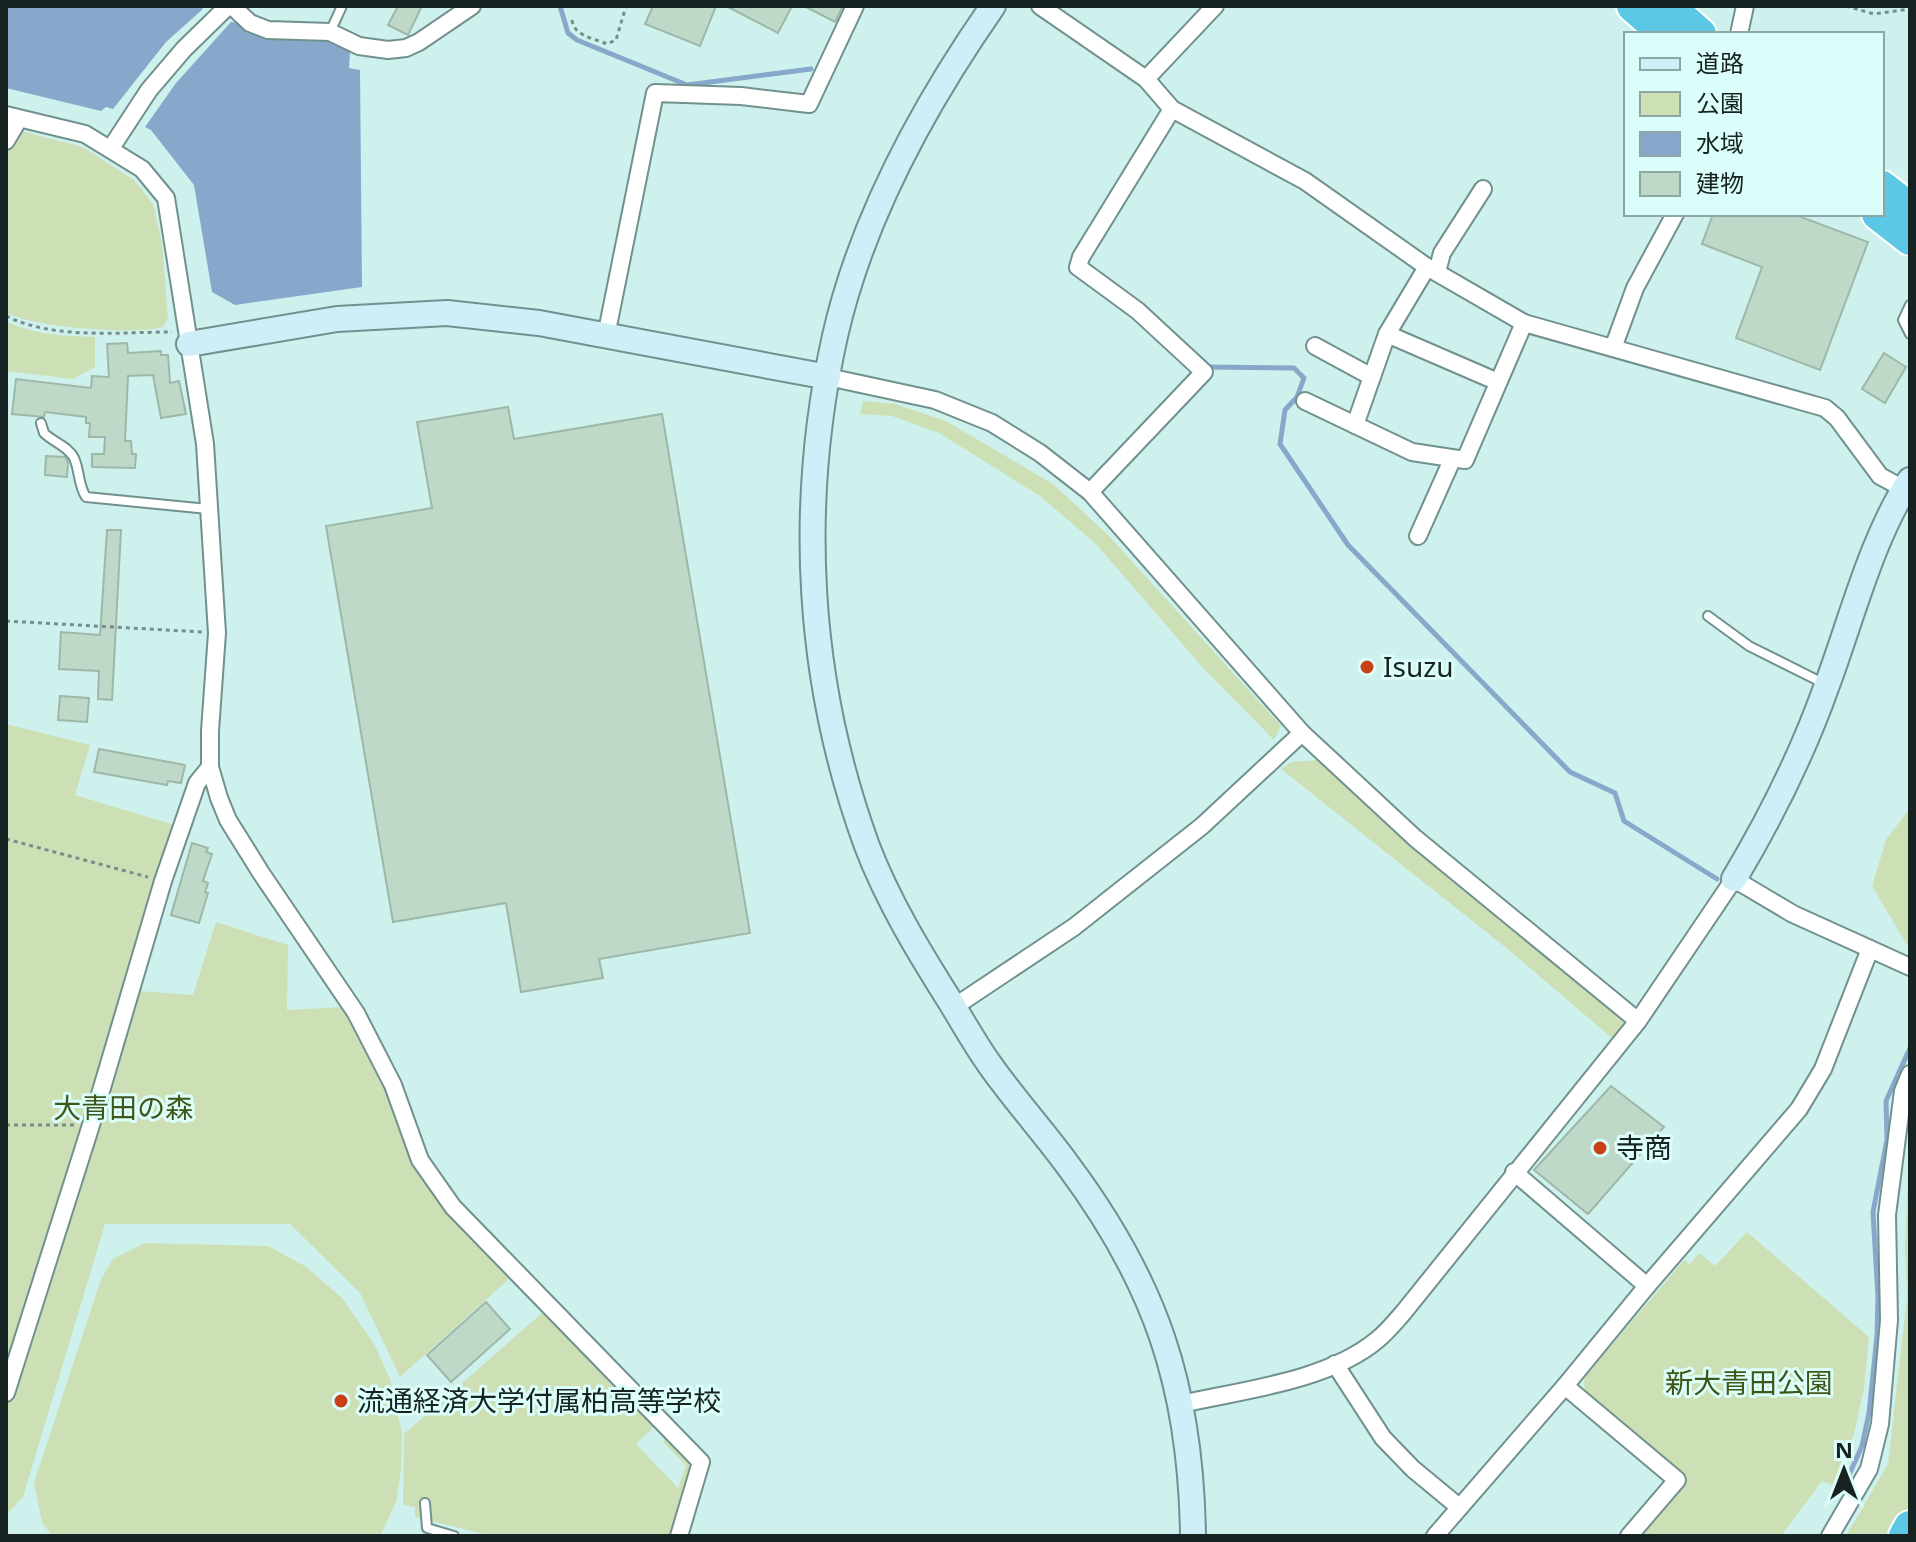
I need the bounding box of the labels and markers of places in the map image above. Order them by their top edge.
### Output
place label: Isuzu [1383,647,1454,685]
marker: Isuzu [1358,658,1376,676]
place label: 寺商 [1616,1128,1672,1166]
marker: 寺商 [1591,1139,1609,1157]
place label: 流通経済大学付属柏高等学校 [357,1381,721,1419]
marker: 流通経済大学付属柏高等学校 [332,1392,350,1410]

